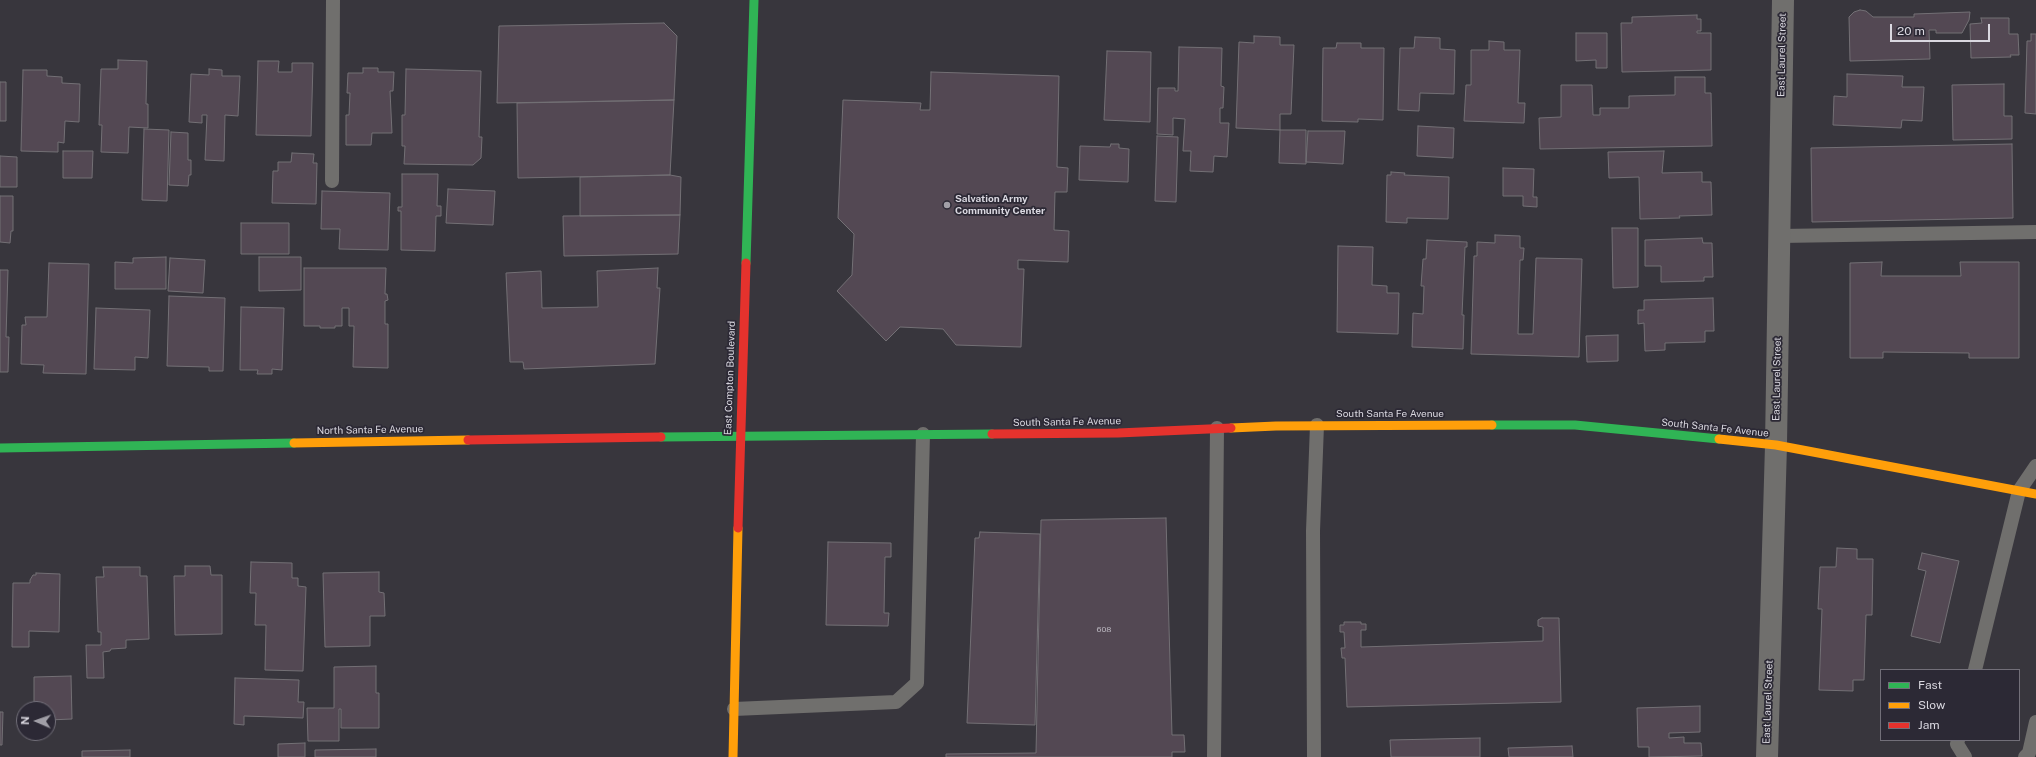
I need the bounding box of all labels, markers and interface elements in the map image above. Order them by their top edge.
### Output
street label: East Laurel Street [1775,13,1789,97]
scale bar [1892,16,1992,42]
text: 20 m [1897,24,1925,38]
place label: Salvation Army Community Center [955,193,1045,216]
marker: Salvation Army Community Center [942,200,952,210]
street label: East Compton Boulevard [722,321,738,435]
street label: East Laurel Street [1770,337,1784,421]
street label: South Santa Fe Avenue [1336,408,1444,420]
street label: South Santa Fe Avenue [1013,415,1121,429]
street label: South Santa Fe Avenue [1661,416,1769,440]
street label: North Santa Fe Avenue [317,423,423,437]
house number: 608 [1097,625,1111,635]
street label: East Laurel Street [1761,660,1775,744]
legend [1880,669,2020,741]
text: Fast [1918,678,1942,692]
text: Slow [1918,698,1945,712]
north arrow [16,701,56,741]
text: N [19,716,31,725]
text: Jam [1918,718,1940,732]

